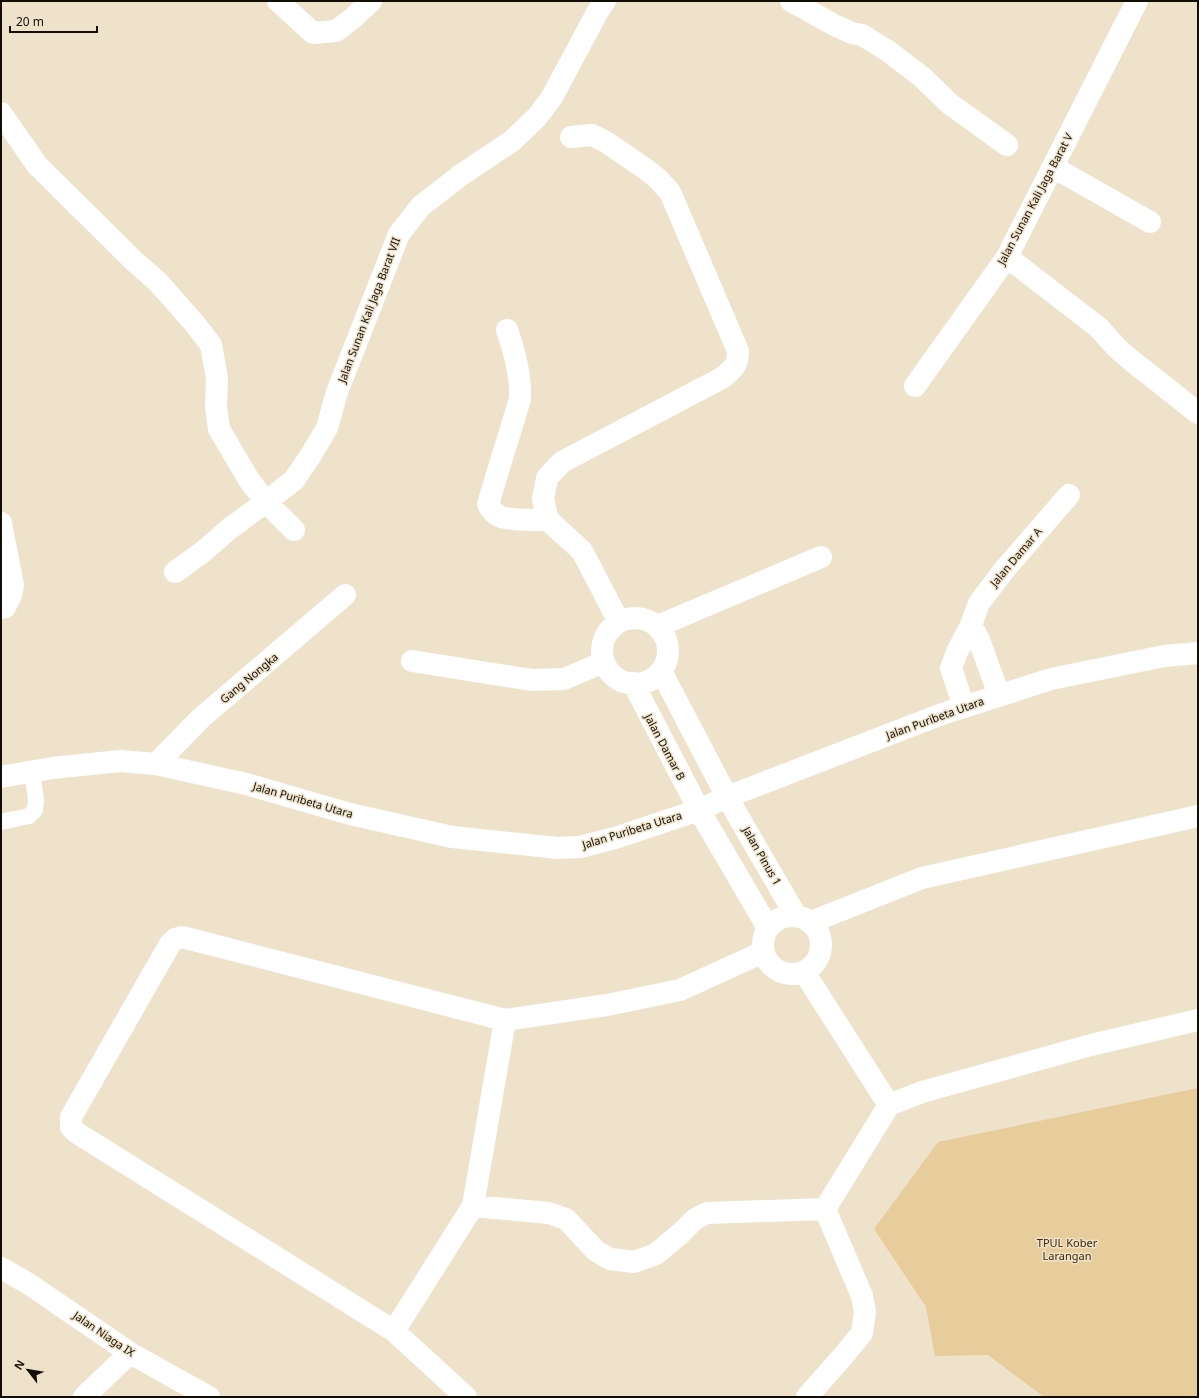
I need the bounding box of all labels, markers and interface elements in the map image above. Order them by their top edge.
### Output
scale bar [10,8,97,34]
text: 20 m [16,13,44,30]
street label: Jalan Sunan Kali Jaga Barat V [993,130,1076,268]
street label: Jalan Sunan Kali Jaga Barat VII [333,235,403,386]
street label: Jalan Damar A [986,523,1045,590]
street label: Gang Nongka [217,649,281,706]
street label: Jalan Puribeta Utara [883,693,986,743]
street label: Jalan Damar B [641,710,689,783]
street label: Jalan Puribeta Utara [250,778,355,821]
street label: Jalan Puribeta Utara [579,807,683,852]
street label: Jalan Pinus 1 [739,823,785,888]
park label: TPUL Kober Larangan [1037,1235,1098,1263]
street label: Jalan Niaga IX [70,1307,138,1360]
north arrow [8,1350,48,1390]
text: N [10,1357,28,1372]

